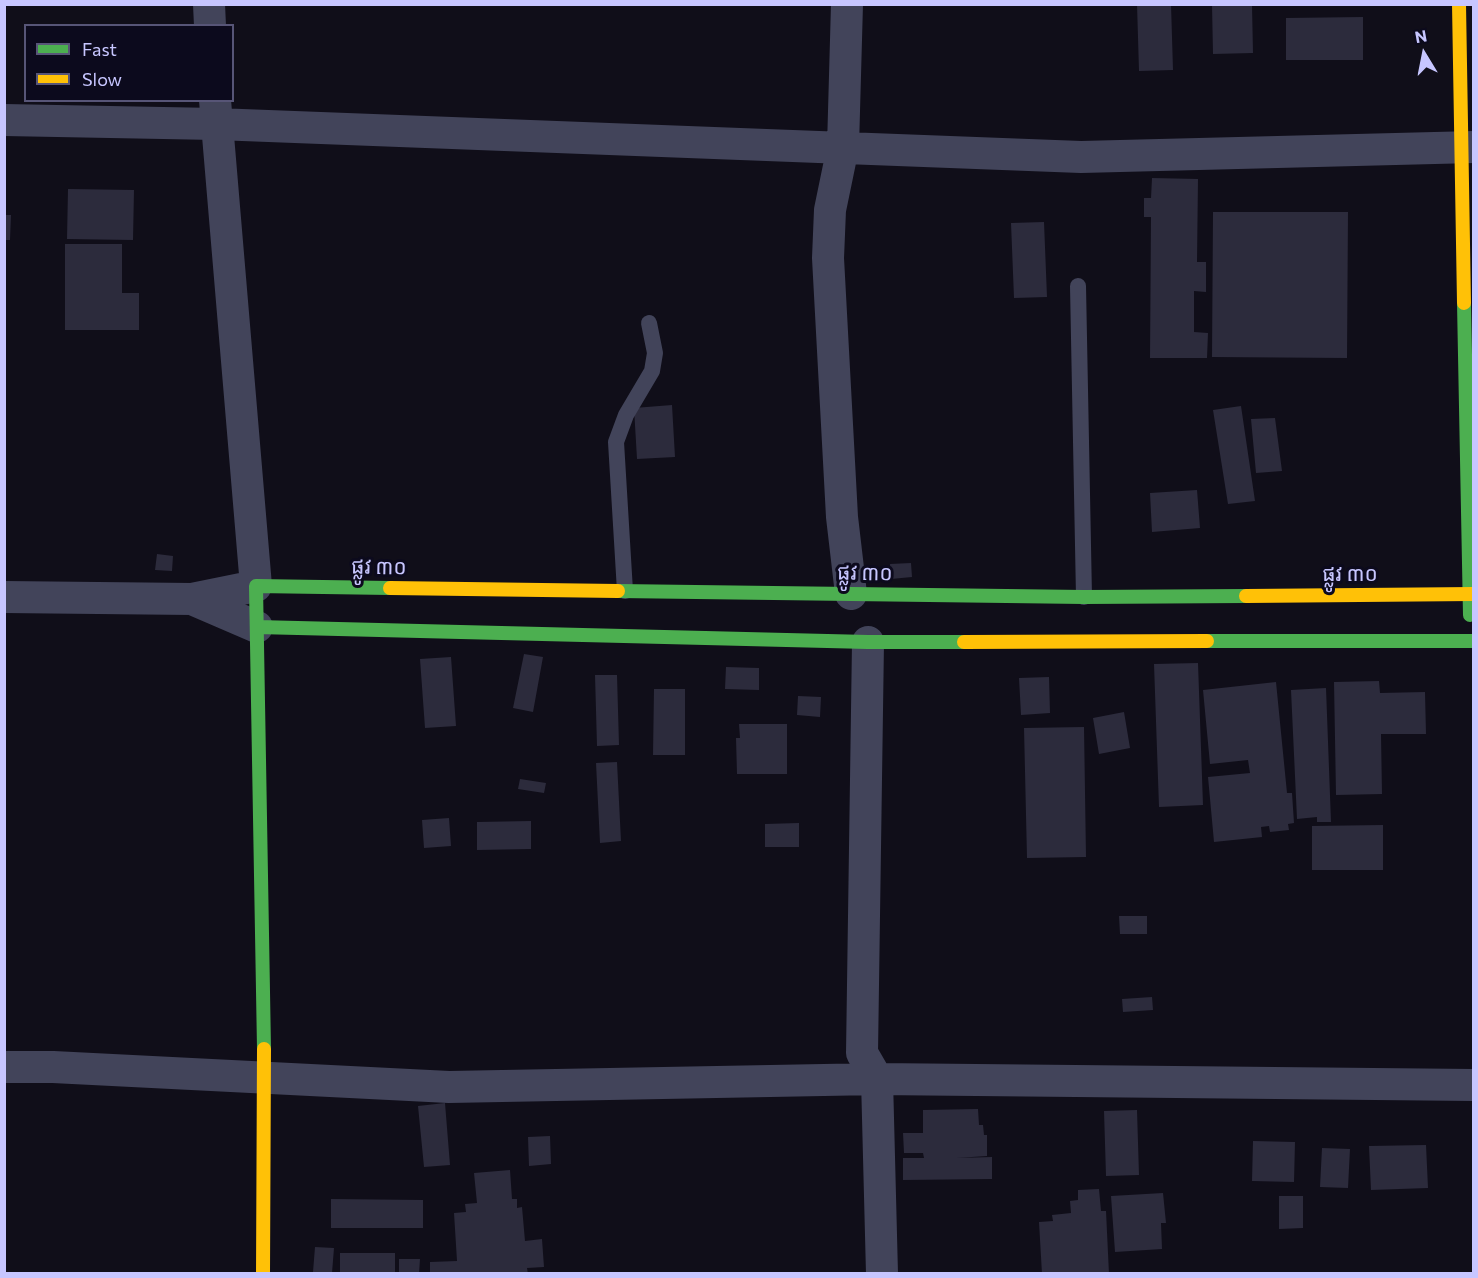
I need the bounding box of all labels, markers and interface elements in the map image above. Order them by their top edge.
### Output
legend [24,24,234,102]
north arrow [1394,24,1454,84]
text: N [1413,25,1428,46]
text: Fast [82,38,117,60]
text: Slow [82,68,122,90]
street label: ផ្លូវ ៣០ [351,554,407,580]
street label: ផ្លូវ ៣០ [837,560,893,586]
street label: ផ្លូវ ៣០ [1322,561,1378,587]

